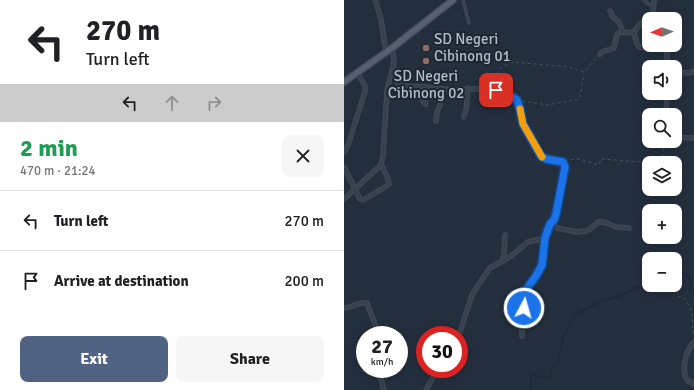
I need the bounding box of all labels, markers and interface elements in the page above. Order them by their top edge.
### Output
north arrow [642,12,682,52]
map controls [642,12,682,292]
text: 270 m [86,14,160,48]
icon: left [20,16,72,68]
place label: SD Negeri Cibinong 01 [434,30,511,65]
marker: SD Negeri Cibinong 01 [421,43,431,53]
text: Turn left [86,48,149,70]
marker: SD Negeri Cibinong 02 [421,56,431,66]
button: sound [642,60,682,100]
place label: SD Negeri Cibinong 02 [388,67,464,102]
pin [479,73,513,107]
icon: arrive [485,79,507,101]
icon: left [119,92,141,114]
icon: ahead [161,92,183,114]
icon: right [203,92,225,114]
button: search [642,108,682,148]
text: 2 min [20,133,78,163]
button: close [282,135,324,177]
button: layers [642,156,682,196]
text: 470 m · 21:24 [20,163,96,179]
button: + [642,204,682,244]
icon: left [20,210,42,232]
text: Turn left [54,212,108,230]
text: 270 m [284,212,324,230]
button: − [642,252,682,292]
icon: arrive [20,270,42,292]
text: Arrive at destination [54,272,189,290]
text: 200 m [284,272,324,290]
position arrow [503,287,545,329]
speed limit sign: 30 [416,326,468,378]
text: 27 [371,334,393,359]
button: Exit [20,336,168,382]
button: Share [176,336,324,382]
text: km/h [371,356,393,368]

